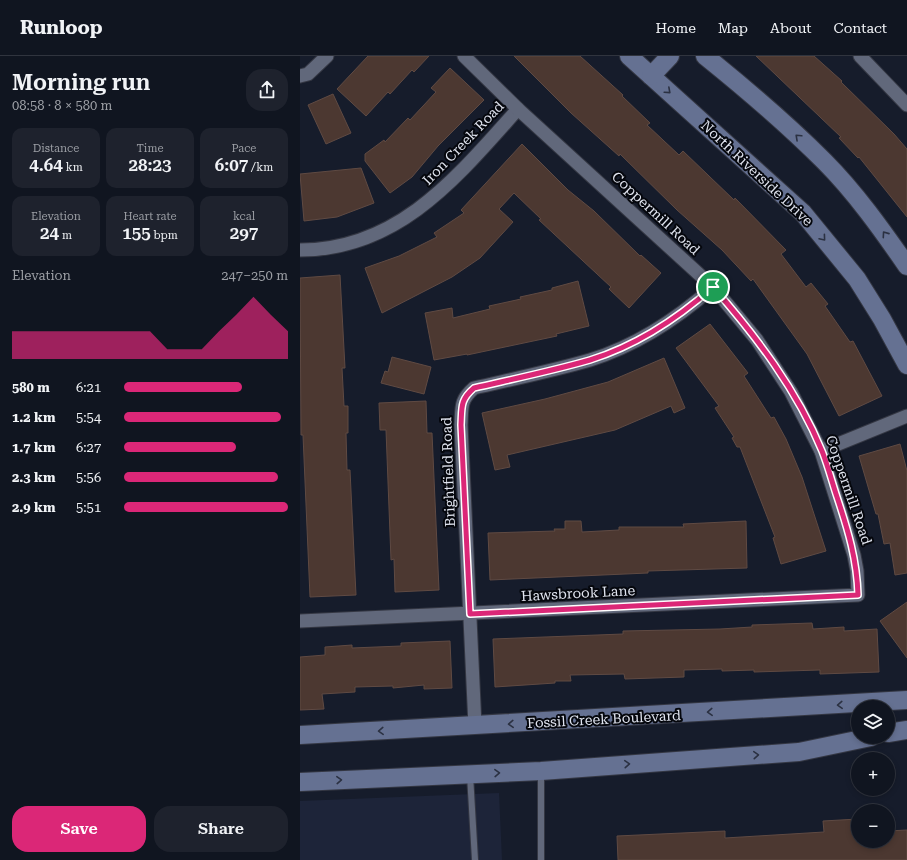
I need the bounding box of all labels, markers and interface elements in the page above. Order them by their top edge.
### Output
text: Runloop [20,16,103,39]
text: Home [655,20,696,36]
text: Map [718,20,748,36]
text: About [770,20,812,36]
text: Contact [834,20,887,36]
button: share [246,69,288,111]
text: Morning run [12,70,150,95]
one-way arrow [663,87,671,94]
text: 08:58 · 8 × 580 m [12,98,112,113]
street label: Iron Creek Road [419,98,507,188]
street label: North Riverside Drive [698,117,816,229]
one-way arrow [795,135,803,142]
text: Distance [33,142,79,155]
text: Time [137,142,163,155]
text: Pace [232,142,256,155]
text: 4.64 [29,155,63,175]
text: 28:23 [128,155,172,175]
text: 6:07 [215,155,248,175]
text: km [63,161,83,174]
text: /km [248,161,273,174]
street label: Coppermill Road [609,168,703,258]
text: Elevation [31,210,81,223]
text: Heart rate [124,210,176,223]
text: kcal [233,210,255,223]
text: 24 [40,223,59,243]
text: 155 [122,223,151,243]
text: 297 [230,223,258,243]
text: m [59,229,72,242]
text: bpm [151,229,178,242]
one-way arrow [882,231,890,238]
one-way arrow [819,234,826,241]
text: Elevation [12,268,71,283]
text: 247–250 m [221,268,288,283]
pin [696,270,730,304]
icon: arrive [702,276,724,298]
text: 580 m [12,380,50,395]
text: 6:21 [76,380,101,395]
text: 1.2 km [12,410,55,425]
text: 5:54 [76,410,101,425]
street label: Brightfield Road [438,417,458,527]
street label: Coppermill Road [823,433,875,547]
text: 1.7 km [12,440,55,455]
text: 6:27 [76,440,101,455]
text: 2.3 km [12,470,55,485]
text: 5:56 [76,470,101,485]
text: 2.9 km [12,500,55,515]
text: 5:51 [76,500,101,515]
street label: Hawsbrook Lane [520,582,636,604]
map controls [851,700,895,848]
button: layers [851,700,895,744]
one-way arrow [837,701,843,709]
street label: Fossil Creek Boulevard [527,707,681,731]
one-way arrow [707,708,713,717]
one-way arrow [508,719,514,728]
one-way arrow [378,726,384,735]
one-way arrow [753,750,759,759]
button: + [851,752,895,796]
one-way arrow [624,760,630,769]
one-way arrow [494,768,500,777]
one-way arrow [336,775,342,784]
button: − [851,804,895,848]
button: Save [12,806,146,852]
button: Share [154,806,288,852]

